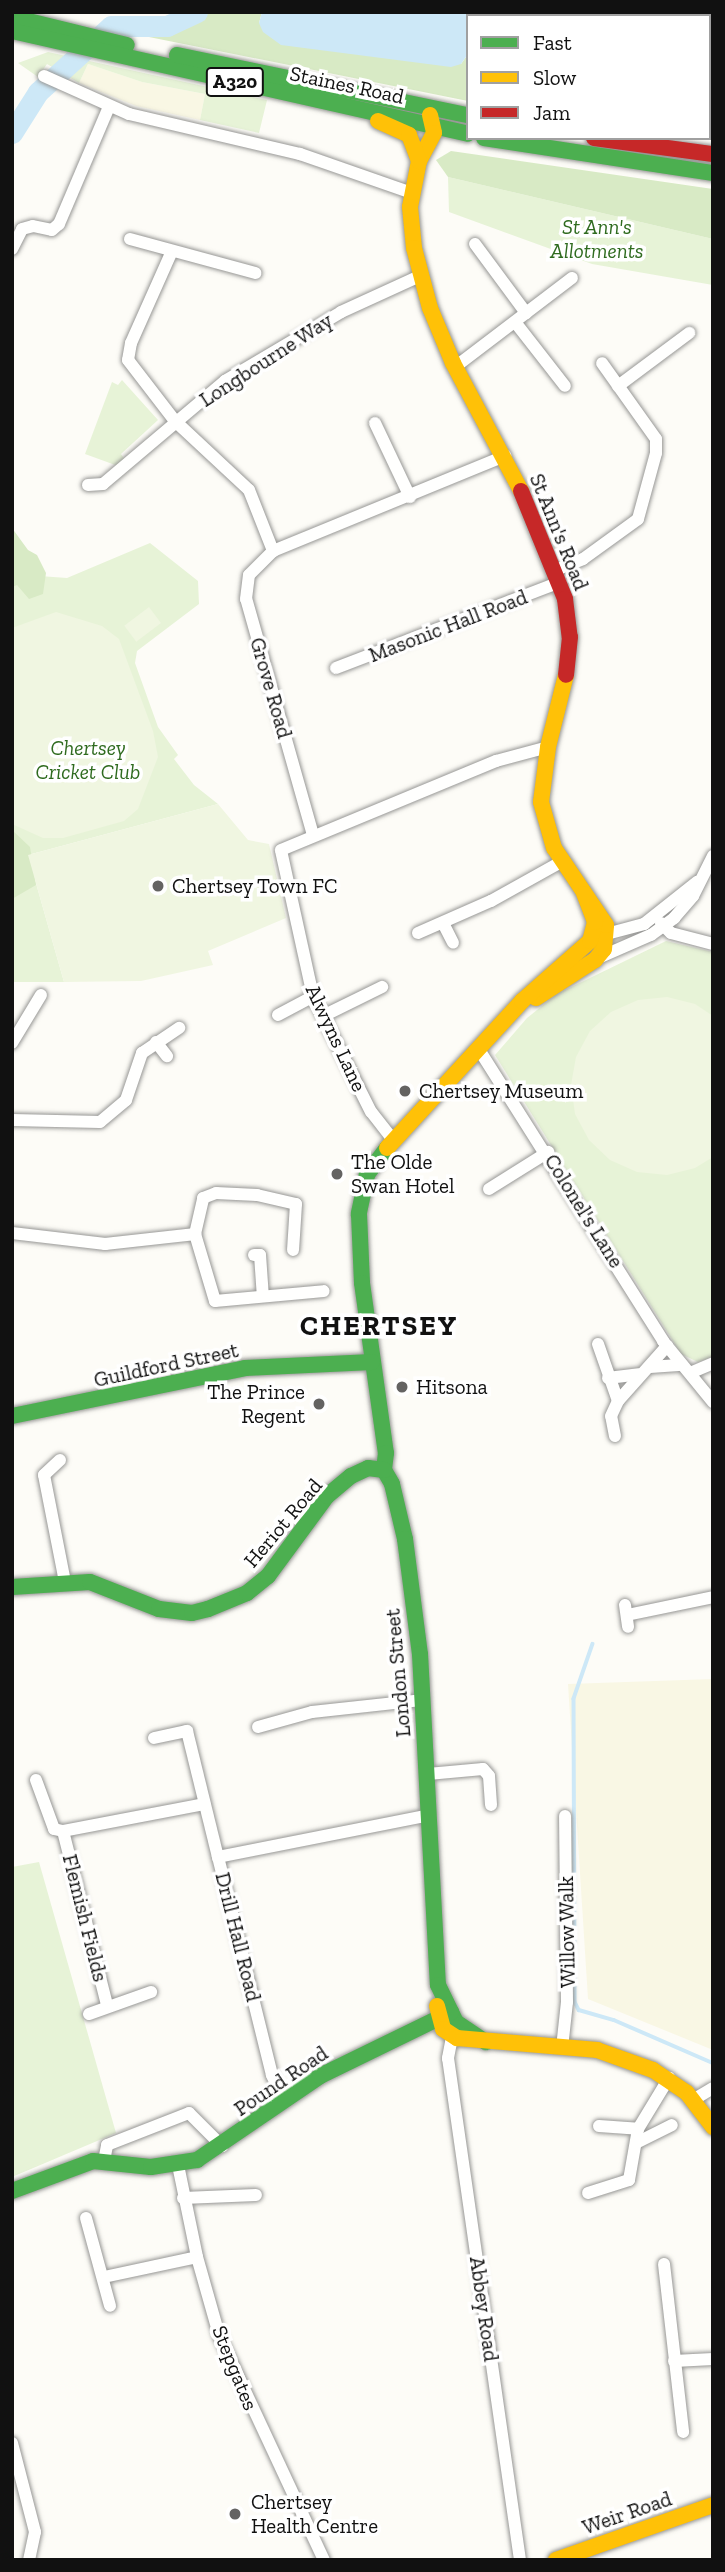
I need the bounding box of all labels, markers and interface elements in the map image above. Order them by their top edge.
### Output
legend [466,14,711,140]
text: Fast [533,30,572,55]
street label: Staines Road [288,61,406,109]
text: Slow [533,65,576,90]
road number: A320 [205,66,265,97]
text: Jam [533,100,570,125]
park label: St Ann's Allotments [550,214,644,264]
street label: Longbourne Way [195,307,337,413]
street label: St Ann's Road [524,470,594,594]
street label: Masonic Hall Road [365,584,531,668]
street label: Grove Road [245,635,297,741]
park label: Chertsey Cricket Club [36,735,140,785]
place label: Chertsey Town FC [172,873,338,899]
marker: Chertsey Town FC [150,878,166,894]
street label: Alwyns Lane [300,980,372,1096]
place label: Chertsey Museum [419,1078,584,1104]
marker: Chertsey Museum [397,1083,413,1099]
place label: The Olde Swan Hotel [351,1149,454,1199]
street label: Colonel's Lane [539,1149,629,1273]
marker: The Olde Swan Hotel [329,1166,345,1182]
district label: CHERTSEY [301,1309,457,1343]
street label: Guildford Street [91,1337,241,1393]
place label: Hitsona [416,1374,488,1400]
place label: The Prince Regent [207,1379,305,1429]
marker: Hitsona [394,1379,410,1395]
marker: The Prince Regent [311,1396,327,1412]
street label: Heriot Road [239,1473,327,1573]
street label: London Street [380,1608,416,1738]
street label: Flemish Fields [57,1852,113,1984]
street label: Drill Hall Road [210,1870,266,2004]
street label: Willow Walk [553,1875,581,1989]
street label: Pound Road [229,2040,333,2122]
street label: Abbey Road [464,2255,504,2363]
street label: Stepgates [207,2322,263,2414]
street label: Weir Road [579,2486,675,2540]
place label: Chertsey Health Centre [251,2489,378,2539]
marker: Chertsey Health Centre [225,2504,245,2524]

